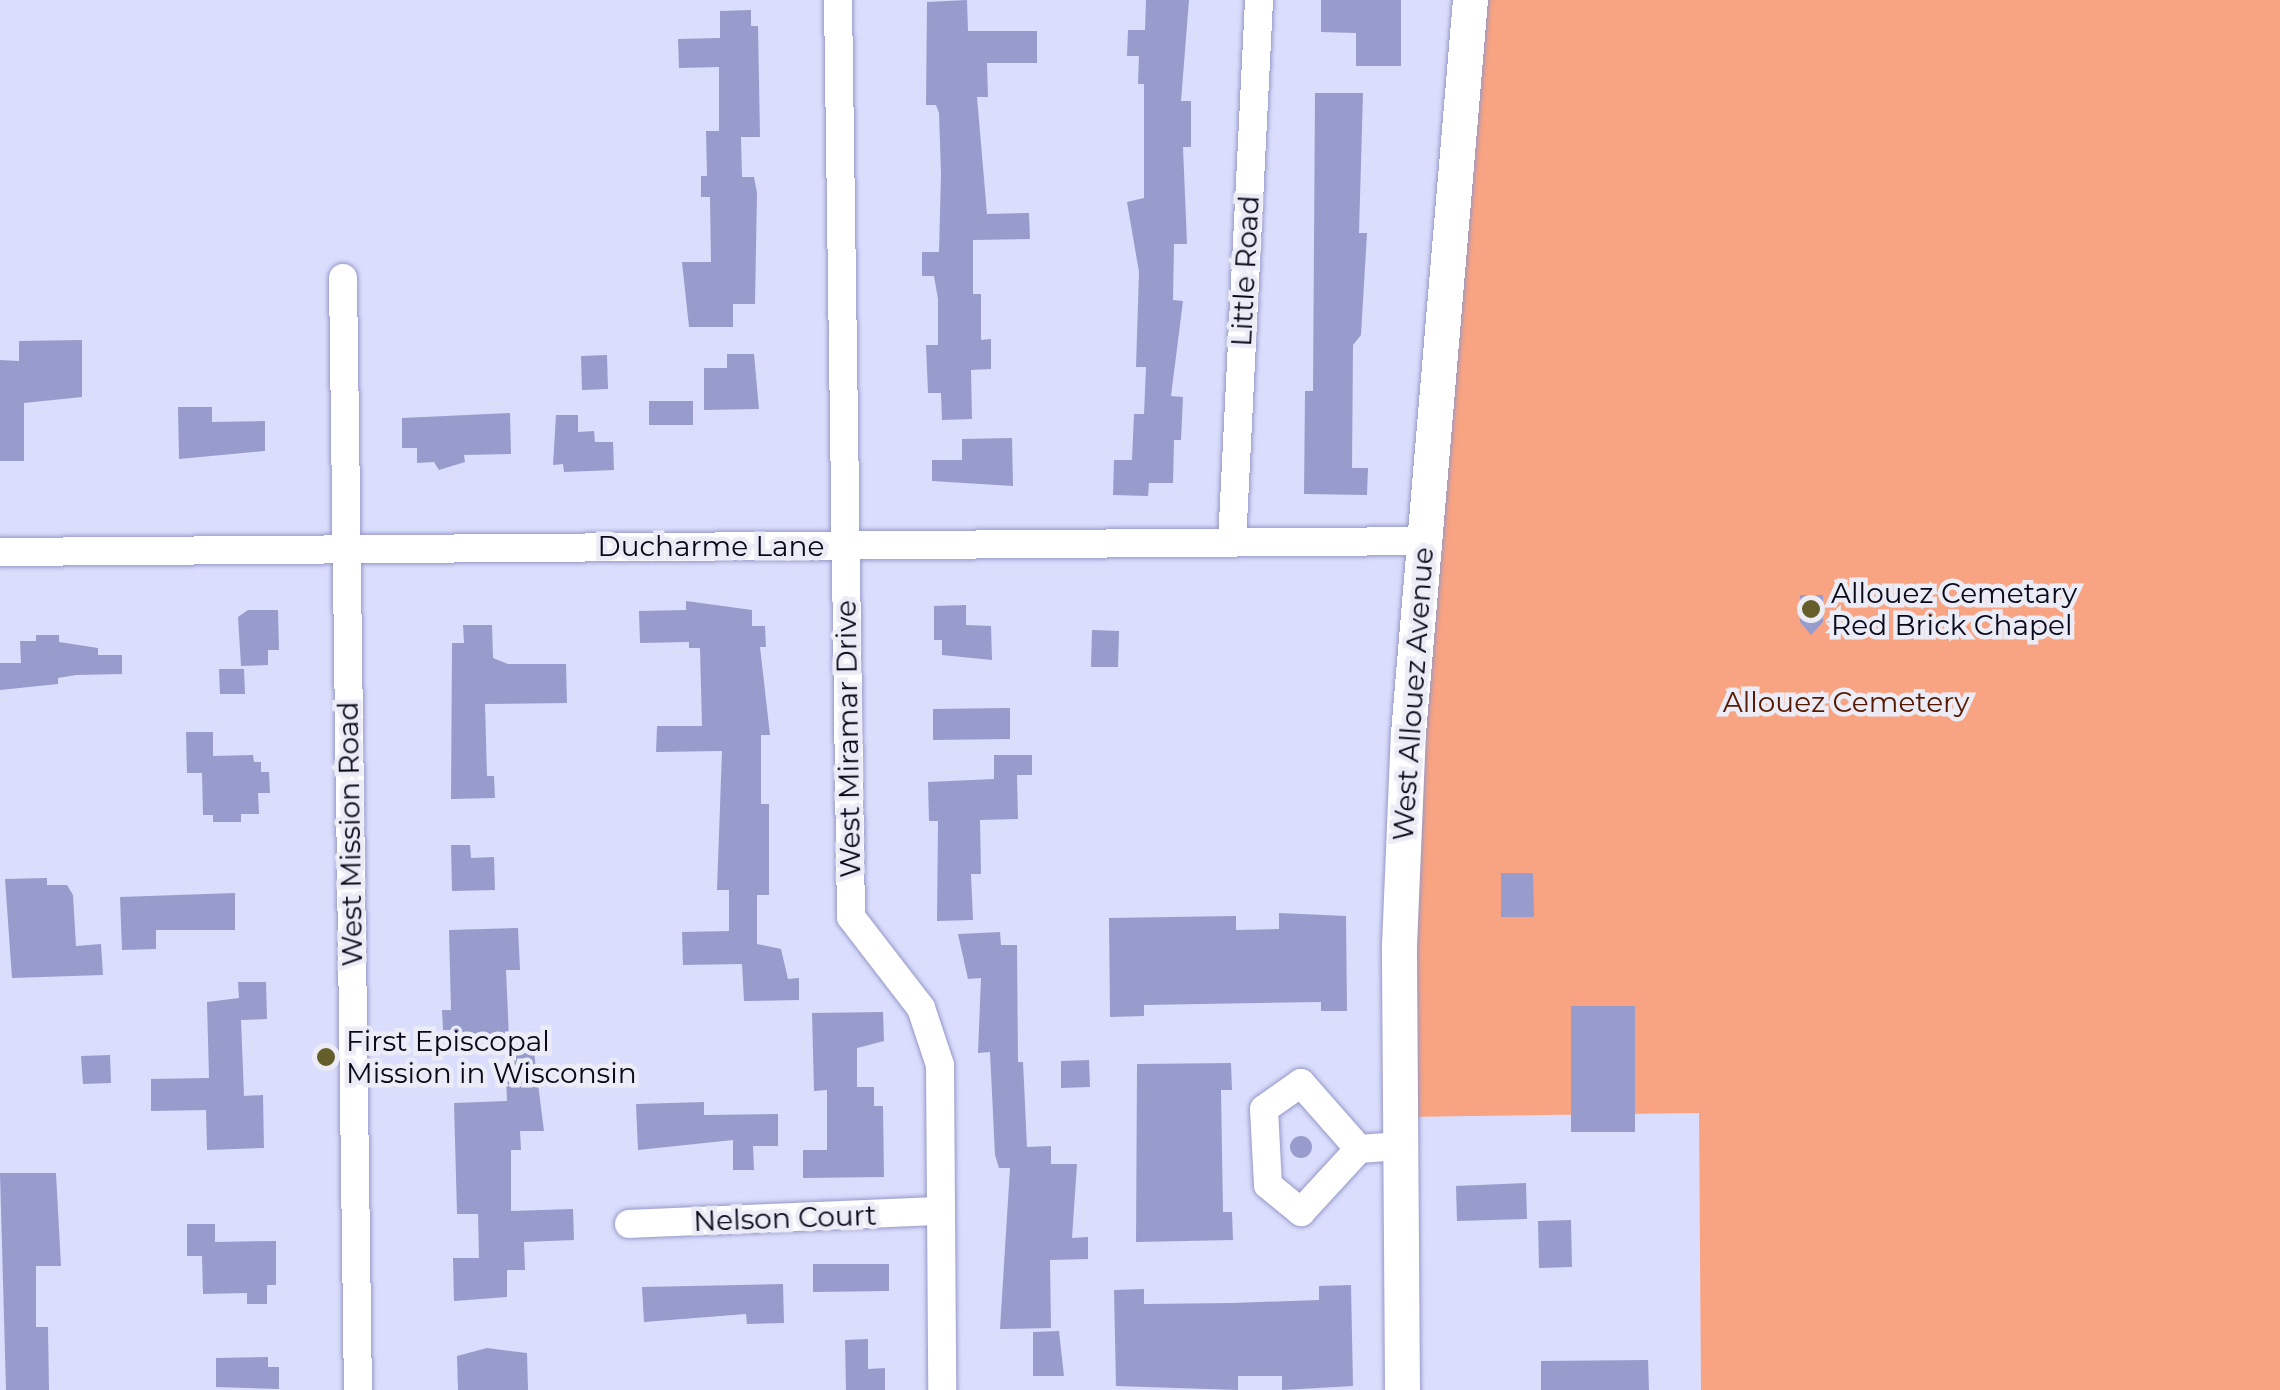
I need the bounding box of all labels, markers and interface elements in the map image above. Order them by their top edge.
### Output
street label: Little Road [1224,195,1266,347]
street label: Ducharme Lane [598,529,824,563]
street label: West Allouez Avenue [1386,546,1440,842]
place label: Allouez Cemetary Red Brick Chapel [1831,576,2077,642]
marker: Allouez Cemetary Red Brick Chapel [1800,598,1822,620]
street label: West Miramar Drive [829,600,867,878]
park label: Allouez Cemetery [1723,685,1969,719]
street label: West Mission Road [331,701,369,967]
place label: First Episcopal Mission in Wisconsin [346,1024,637,1090]
marker: First Episcopal Mission in Wisconsin [315,1046,337,1068]
street label: Nelson Court [693,1198,877,1238]

